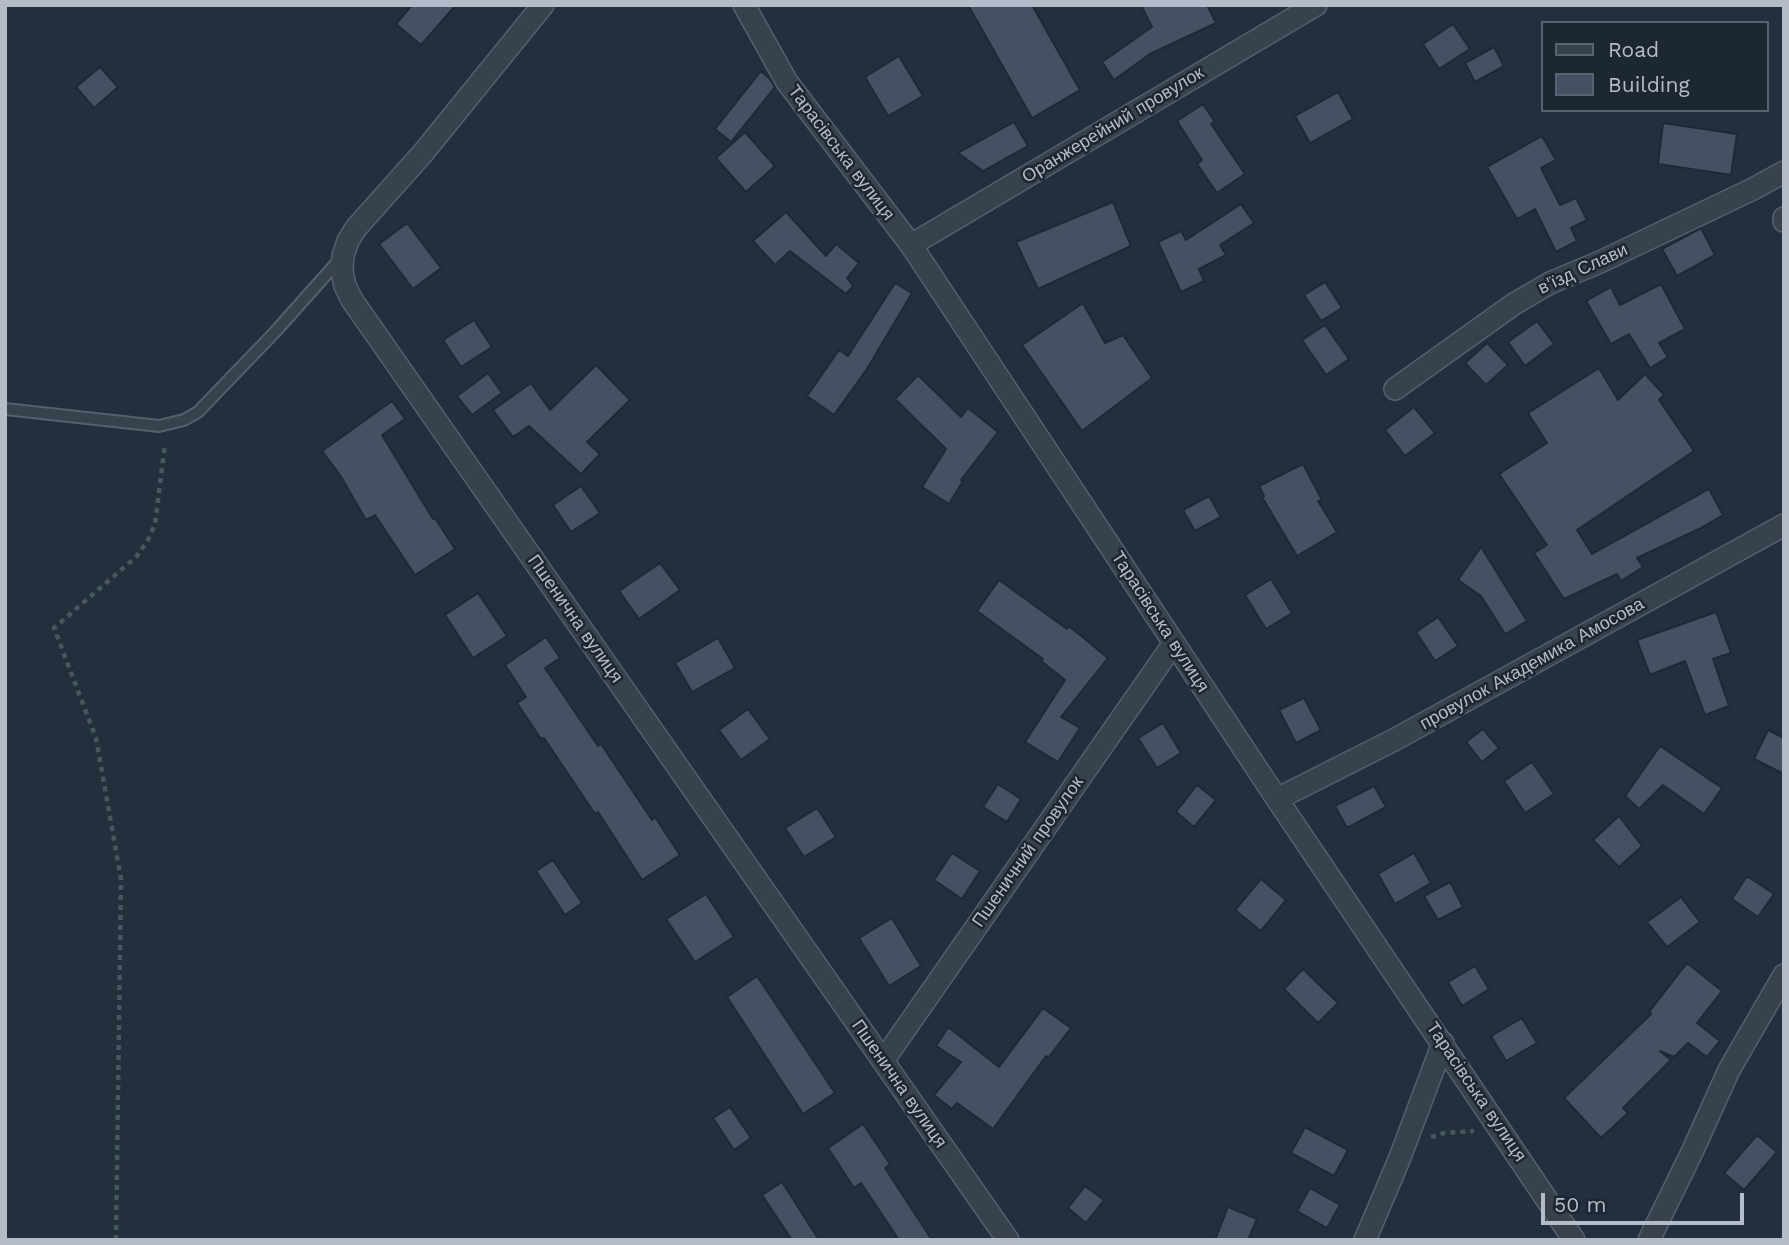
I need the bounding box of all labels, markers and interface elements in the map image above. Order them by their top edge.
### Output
legend [1540,21,1768,112]
text: Road [1608,37,1659,62]
street label: Оранжерейний провулок [1018,62,1208,188]
text: Building [1608,72,1690,97]
street label: Тарасівська вулиця [783,81,899,225]
street label: в'їзд Слави [1535,239,1631,299]
street label: Тарасівська вулиця [1106,547,1214,697]
street label: Пшенична вулиця [523,551,627,687]
street label: провулок Академика Амосова [1416,593,1648,735]
street label: Пшеничний провулок [968,772,1088,932]
street label: Пшенична вулиця [847,1016,951,1152]
street label: Тарасівська вулиця [1421,1018,1531,1166]
scale bar [1544,1178,1747,1222]
text: 50 m [1554,1192,1606,1217]

